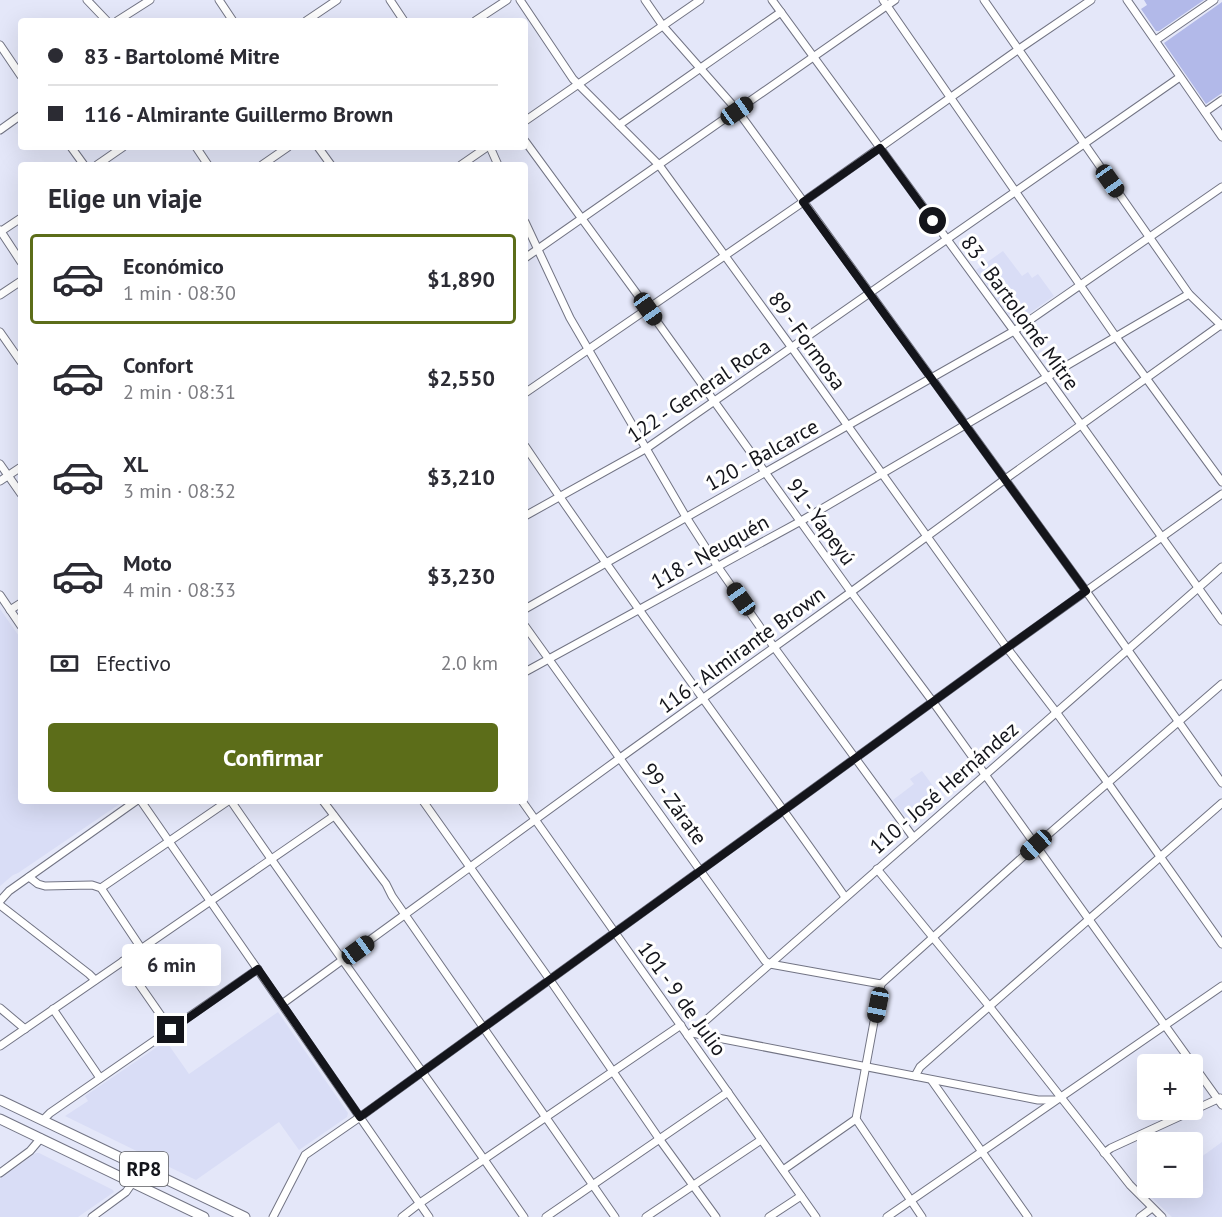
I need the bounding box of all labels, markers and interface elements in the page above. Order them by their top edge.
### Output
text: 83 - Bartolomé Mitre [84,42,280,70]
car [717,93,757,129]
text: 116 - Almirante Guillermo Brown [84,100,393,128]
car [1092,161,1128,201]
text: Elige un viaje [48,181,202,215]
route start [919,207,946,234]
street label: 83 - Bartolomé Mitre [955,230,1086,395]
icon: car [51,252,105,306]
text: Económico [123,252,224,280]
text: $1,890 [427,265,495,293]
text: 1 min · 08:30 [123,280,236,306]
street label: 89 - Formosa [763,286,852,395]
car [630,289,666,329]
street label: 122 - General Roca [622,333,776,449]
icon: car [51,351,105,405]
text: Confort [123,351,193,379]
text: $2,550 [427,364,495,392]
text: 2 min · 08:31 [123,379,236,405]
street label: 120 - Balcarce [700,412,823,497]
icon: car [51,450,105,504]
text: XL [123,450,148,478]
text: $3,210 [427,463,495,491]
street label: 91 - Yapeyú [781,473,862,570]
text: 3 min · 08:32 [123,478,236,504]
street label: 118 - Neuquén [646,508,773,595]
icon: car [51,549,105,603]
text: Moto [123,549,172,577]
text: $3,230 [427,562,495,590]
text: 4 min · 08:33 [123,577,236,603]
car [723,579,759,619]
street label: 116 - Almirante Brown [653,580,830,719]
icon: cash [48,647,81,680]
text: Efectivo [96,649,171,677]
text: 2.0 km [441,650,498,676]
street label: 110 - José Hernández [864,716,1024,860]
button: Confirmar [48,723,498,792]
street label: 99 - Zárate [636,757,713,850]
car [1017,826,1055,864]
car [338,932,378,968]
street label: 101 - 9 de Julio [632,936,733,1061]
callout: 6 min [122,943,220,985]
text: 6 min [147,952,196,978]
car [866,986,890,1024]
route end [157,1016,184,1043]
map controls [1137,1054,1203,1198]
button: + [1137,1054,1203,1120]
button: − [1137,1132,1203,1198]
road number: RP8 [120,1152,168,1186]

